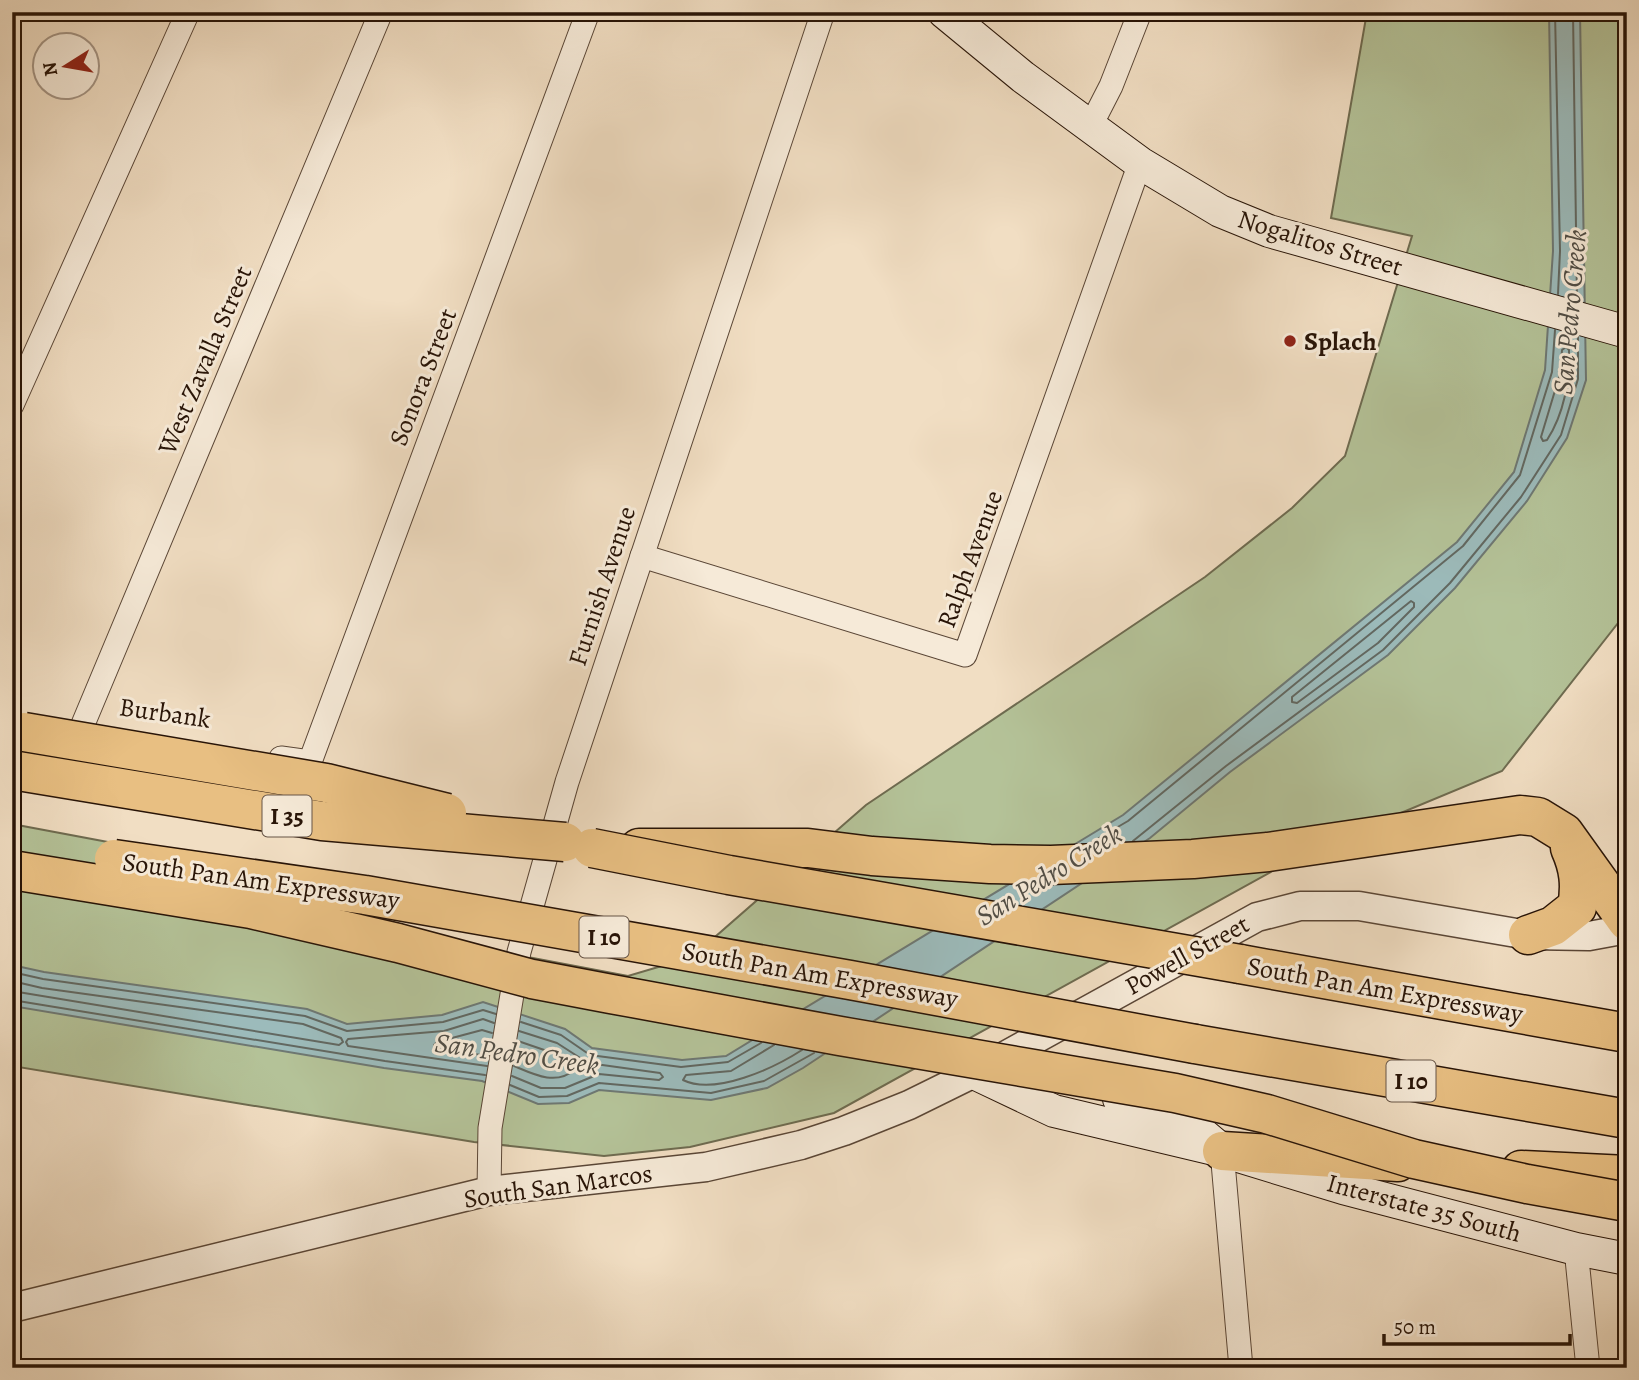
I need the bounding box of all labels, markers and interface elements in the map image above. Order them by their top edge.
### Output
north arrow [32,32,102,102]
text: N [36,60,64,78]
street label: Nogalitos Street [1233,201,1407,285]
water label: San Pedro Creek [1544,228,1596,396]
street label: West Zavalla Street [149,260,261,461]
street label: Sonora Street [381,303,465,451]
place label: Splach [1304,324,1377,359]
marker: Splach [1282,333,1298,349]
street label: Ralph Avenue [929,485,1011,633]
street label: Furnish Avenue [560,502,644,670]
street label: Burbank [117,689,213,737]
road number: I 35 [262,796,312,836]
water label: San Pedro Creek [969,815,1129,935]
street label: South Pan Am Expressway [120,844,402,918]
street label: Powell Street [1119,906,1256,1004]
road number: I 10 [580,917,628,958]
street label: South Pan Am Expressway [679,933,961,1017]
street label: South Pan Am Expressway [1244,948,1526,1032]
water label: San Pedro Creek [432,1024,602,1084]
road number: I 10 [1386,1060,1436,1101]
street label: South San Marcos [461,1155,655,1217]
street label: Interstate 35 South [1323,1165,1525,1251]
scale bar [1384,1303,1569,1347]
text: 50 m [1394,1313,1436,1341]

